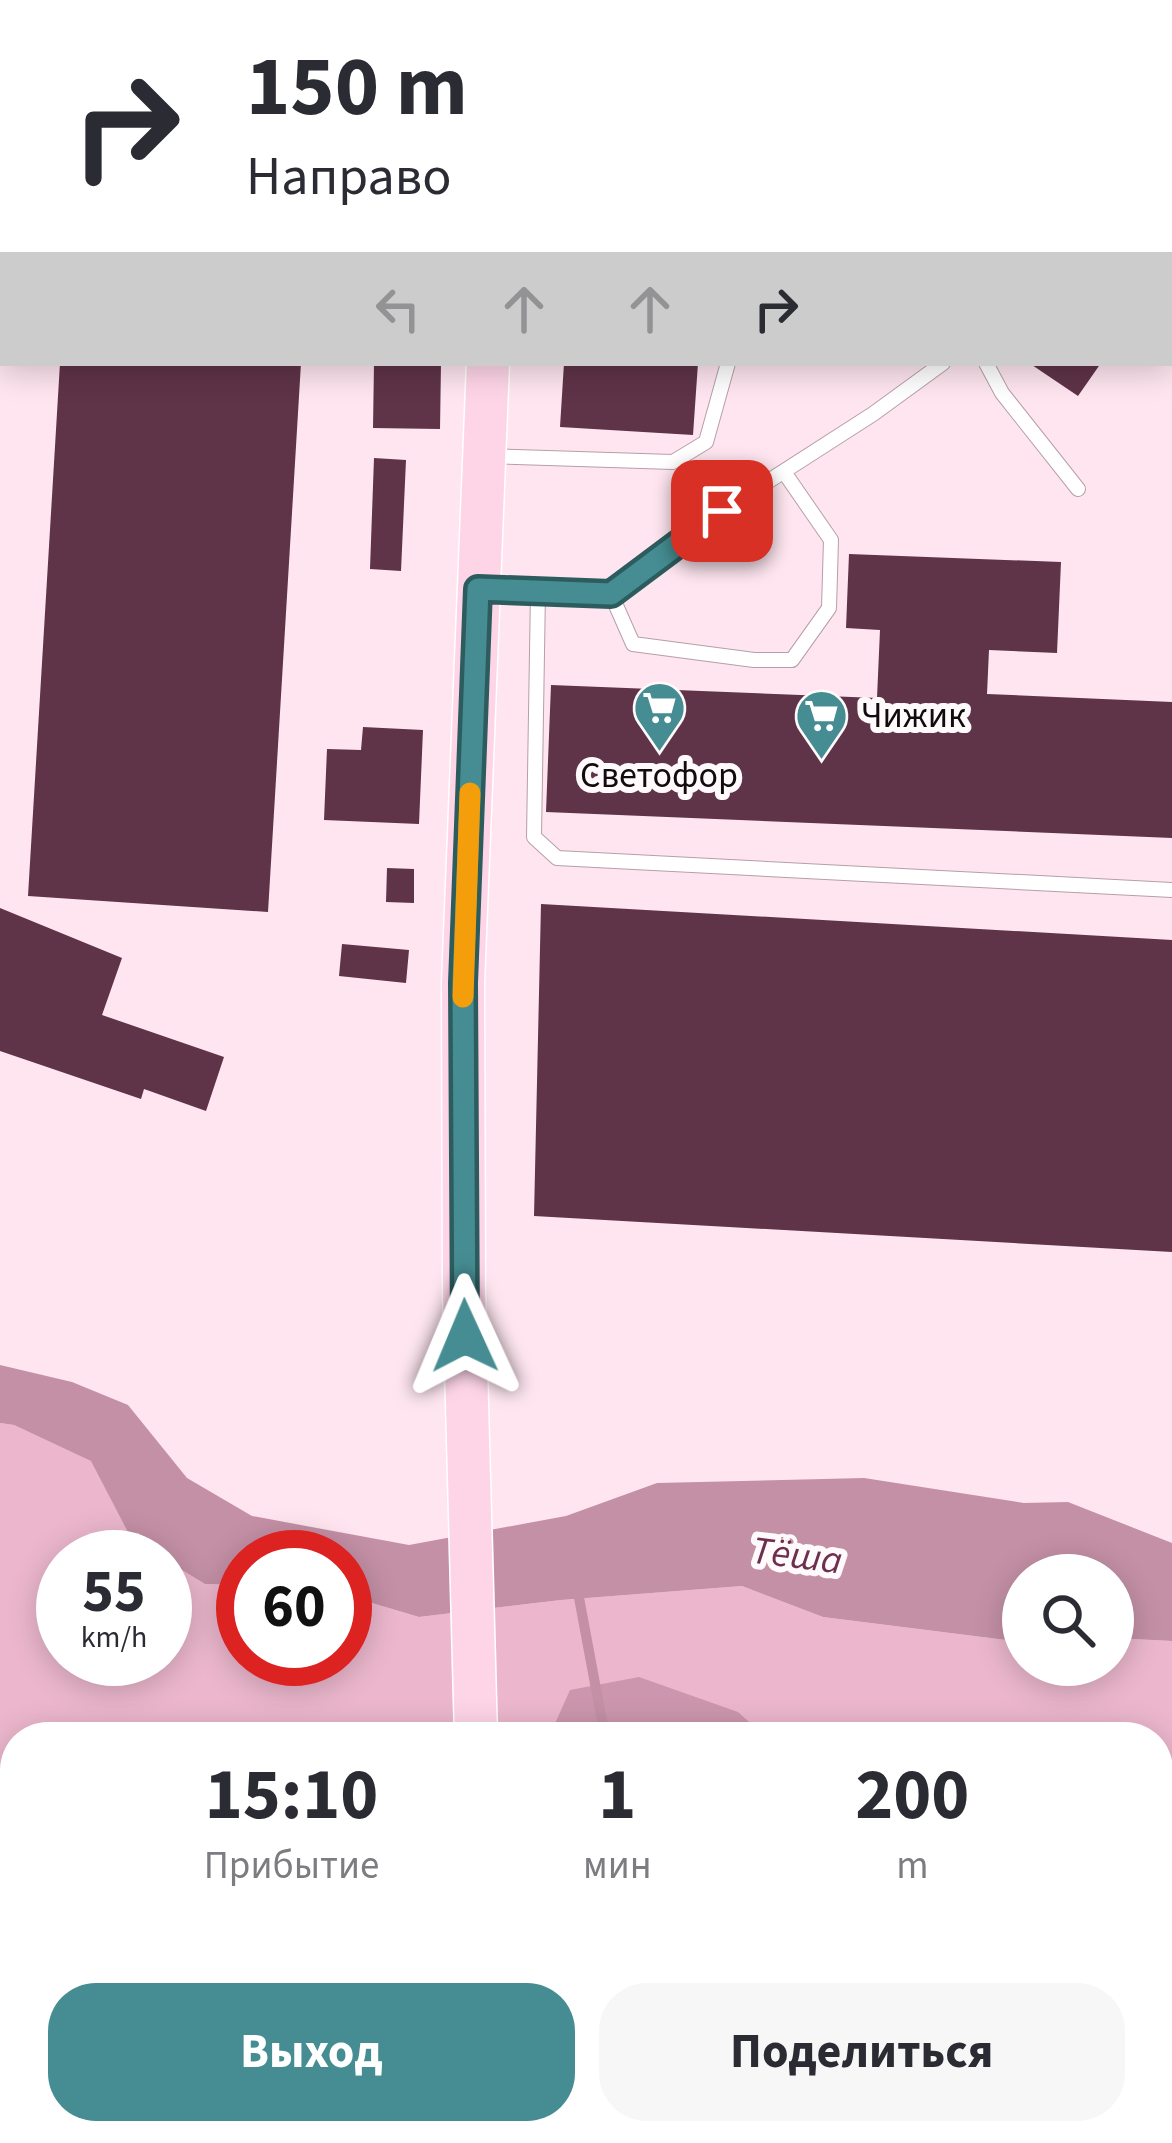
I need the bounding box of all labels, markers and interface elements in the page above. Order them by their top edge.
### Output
text: 150 m [246,28,468,148]
icon: right [48,48,204,204]
text: Направо [246,139,451,216]
icon: left [365,276,431,342]
icon: ahead [491,276,557,342]
icon: ahead [617,276,683,342]
icon: right [743,276,809,342]
pin [671,460,773,562]
icon: arrive [689,478,755,544]
supermarket icon: Светофор [631,679,687,753]
supermarket icon: Чижик [794,687,850,761]
place label: Чижик [861,690,966,741]
place label: Светофор [580,750,738,801]
position arrow [402,1273,528,1399]
water label: Тёша [749,1523,845,1589]
speed limit sign: 60 [216,1530,372,1686]
text: 55 [82,1550,146,1635]
map controls [1002,1554,1134,1686]
button: search [1002,1554,1134,1686]
text: km/h [81,1616,147,1659]
text: 15:10 [205,1744,378,1847]
text: 1 [598,1744,636,1847]
text: 200 [855,1744,969,1847]
text: Прибытие [204,1838,379,1894]
text: мин [583,1838,652,1894]
text: m [896,1838,928,1894]
button: Выход [48,1983,575,2121]
button: Поделиться [599,1983,1125,2121]

